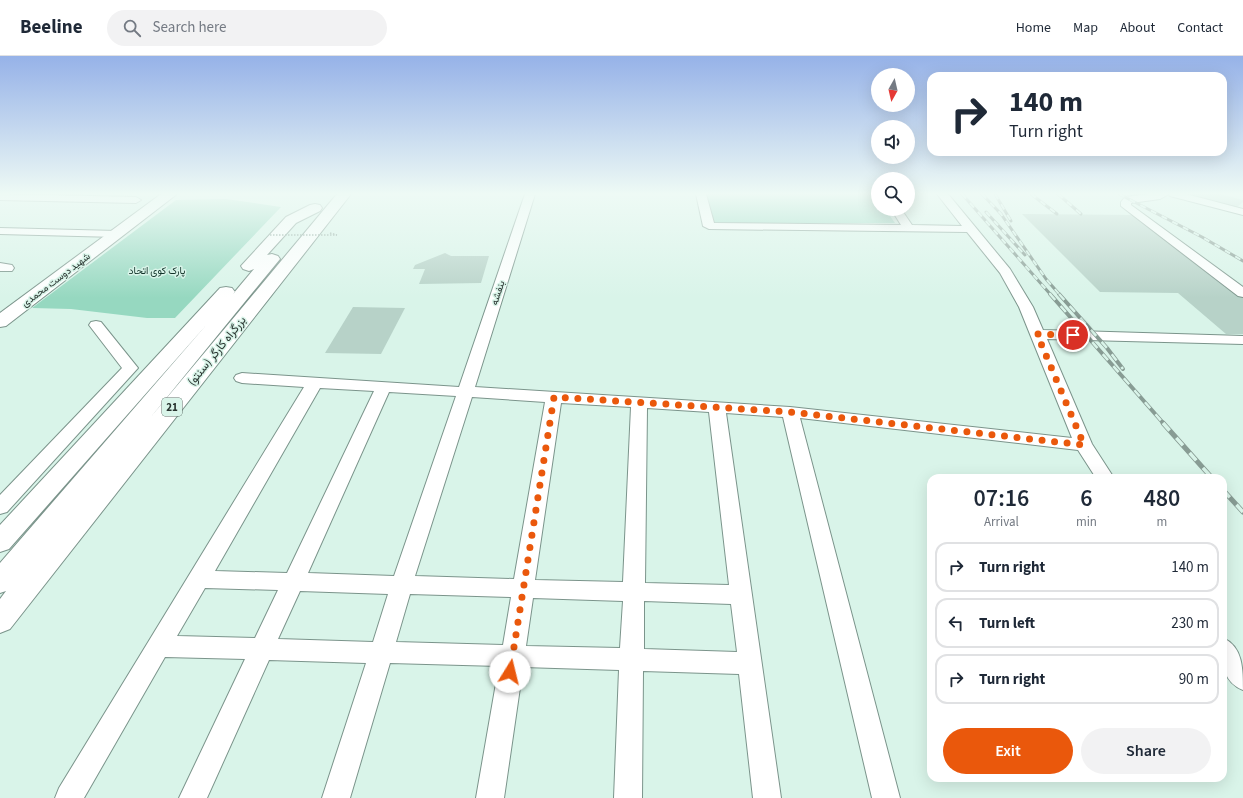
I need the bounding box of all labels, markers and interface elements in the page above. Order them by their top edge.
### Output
search box [107,10,387,46]
text: Beeline [20,14,83,41]
icon: search [121,17,143,39]
text: Search here [153,17,227,38]
text: Home [1016,18,1051,38]
text: Map [1073,18,1098,38]
text: About [1120,18,1155,38]
text: Contact [1177,18,1223,38]
north arrow [871,68,915,112]
map controls [871,68,915,216]
text: 140 m [1009,82,1083,122]
icon: right [943,88,995,140]
text: Turn right [1009,119,1083,144]
button: sound [871,120,915,164]
button: search [871,172,915,216]
street label: شهید دوست محمدی [19,250,93,310]
park label: پارک کوی اتحاد [129,264,185,278]
street label: بنفشه [487,279,509,307]
street label: بزرگراه کارگر (سنتو) [184,313,250,389]
pin [1056,318,1090,352]
icon: arrive [1062,324,1084,346]
road number: 21 [162,398,182,416]
text: 07:16 [974,481,1029,516]
text: 6 [1080,481,1093,516]
text: 480 [1144,481,1180,516]
text: Arrival [984,513,1019,531]
text: min [1076,513,1097,531]
text: m [1157,513,1167,531]
icon: right [945,556,967,578]
text: Turn right [979,557,1045,578]
text: 140 m [1171,557,1209,578]
icon: left [945,612,967,634]
text: Turn left [979,613,1035,634]
text: 230 m [1171,613,1209,634]
position arrow [489,651,531,693]
icon: right [945,668,967,690]
text: Turn right [979,669,1045,690]
text: 90 m [1179,669,1209,690]
button: Exit [943,728,1073,774]
button: Share [1081,728,1211,774]

